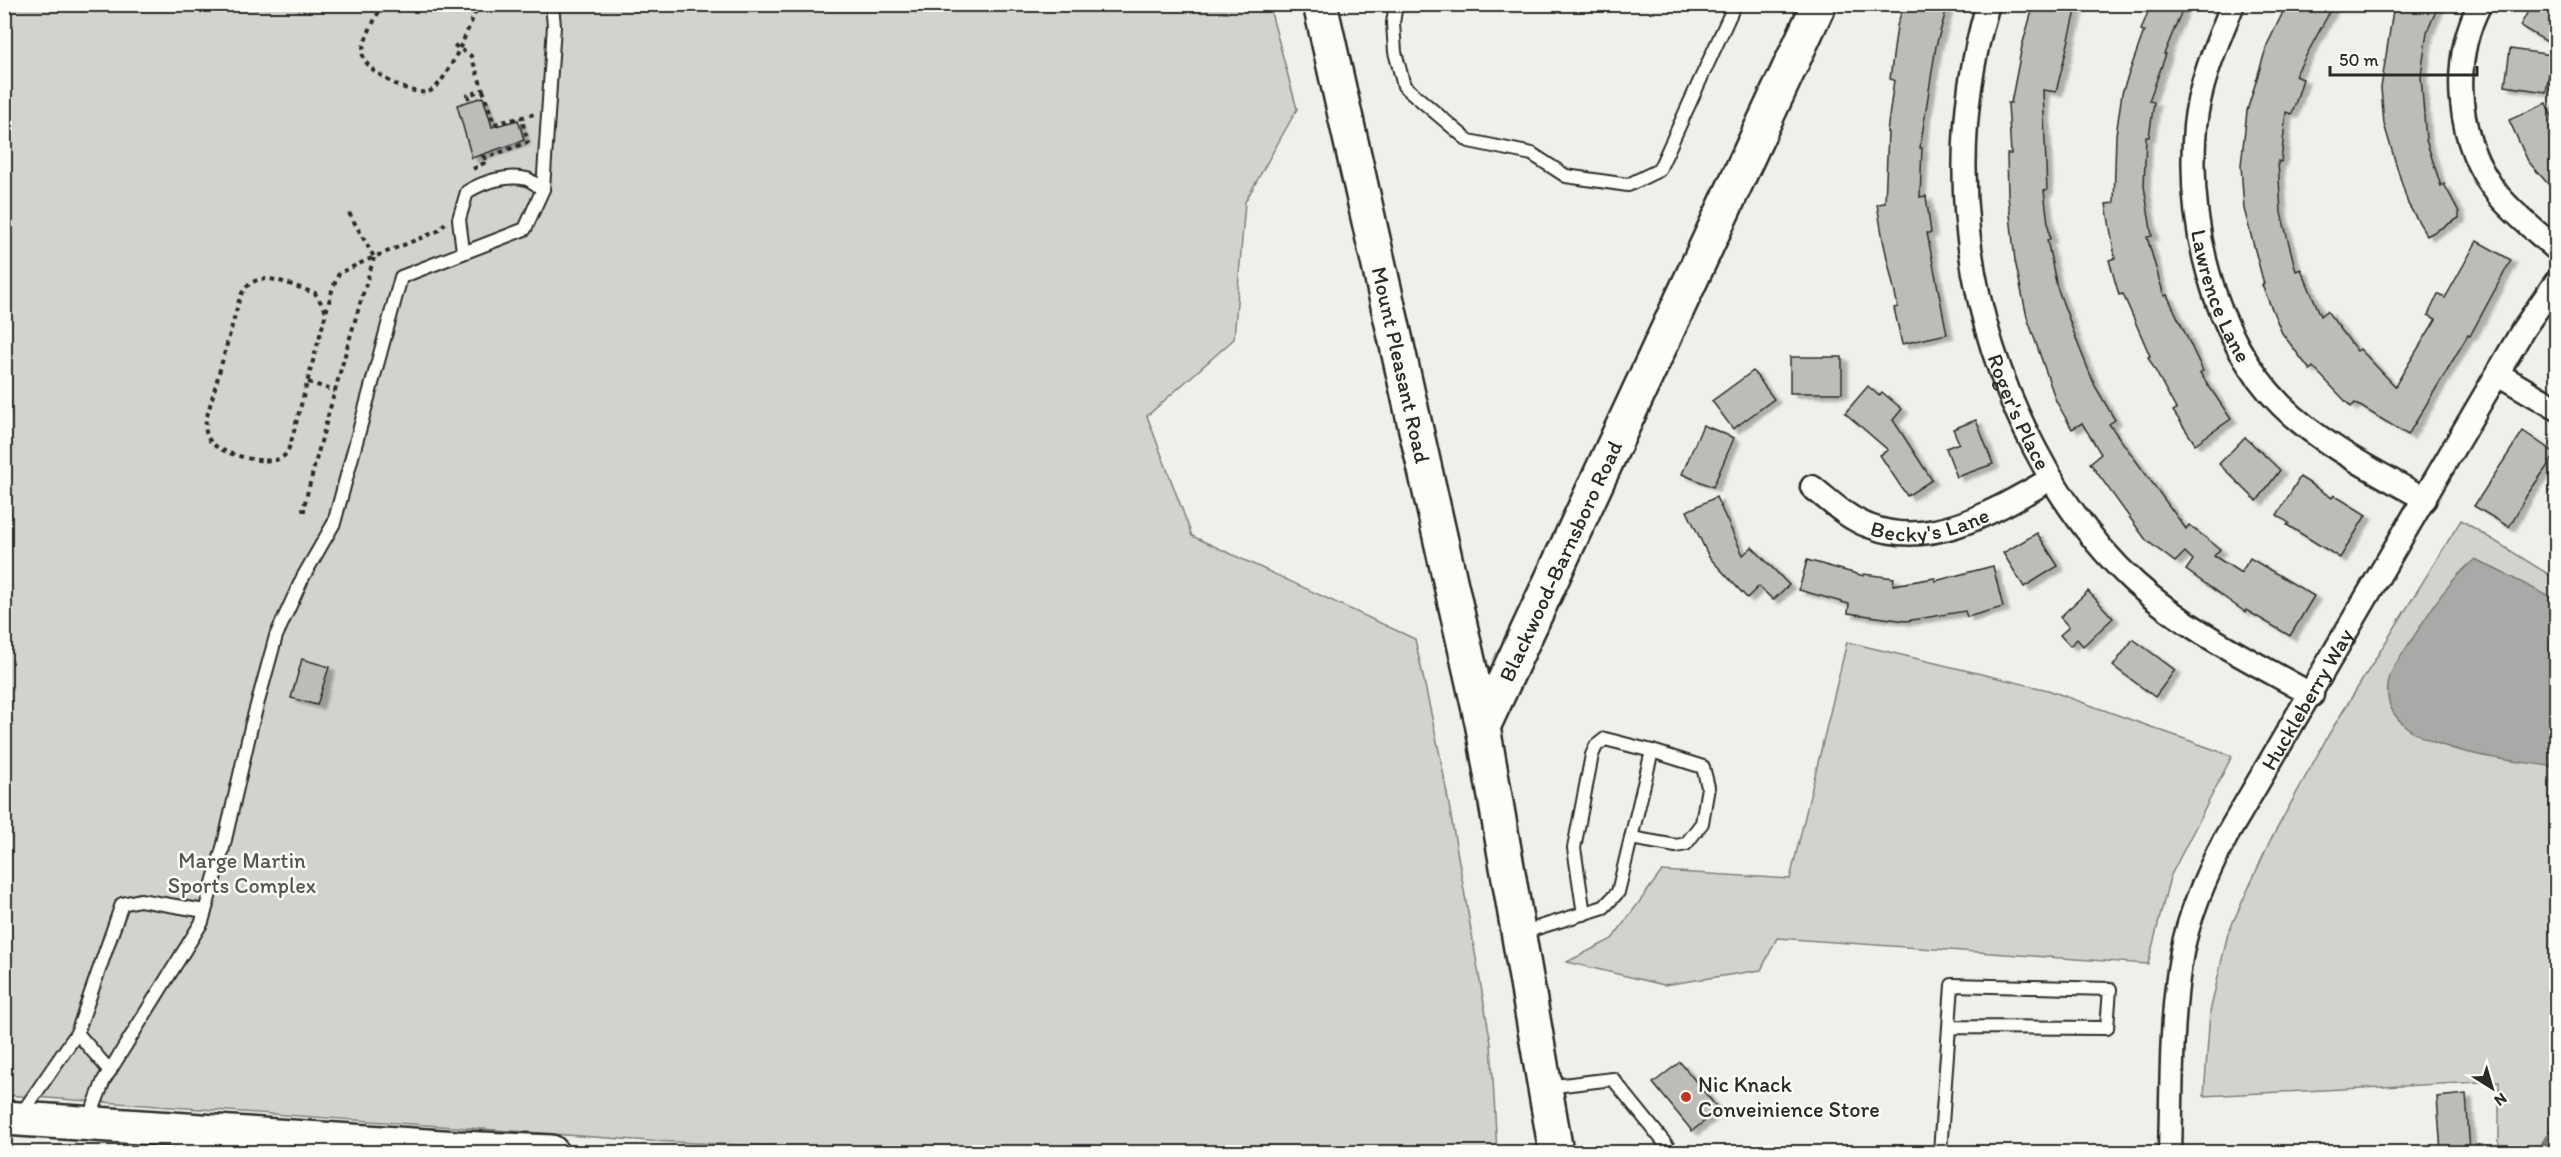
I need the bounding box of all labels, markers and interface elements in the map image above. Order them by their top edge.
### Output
scale bar [2330,39,2477,77]
text: 50 m [2339,49,2379,71]
street label: Lawrence Lane [2185,227,2257,367]
street label: Mount Pleasant Road [1366,264,1436,466]
street label: Roger's Place [1981,350,2057,475]
street label: Blackwood-Barnsboro Road [1493,436,1628,686]
street label: Becky's Lane [1867,501,1993,548]
street label: Huckleberry Way [2255,623,2360,775]
park label: Marge Martin Sports Complex [168,847,316,899]
north arrow [2462,1058,2522,1118]
place label: Nic Knack Conveinience Store [1698,1071,1880,1123]
text: N [2491,1089,2511,1110]
marker: Nic Knack Conveinience Store [1679,1090,1693,1104]

